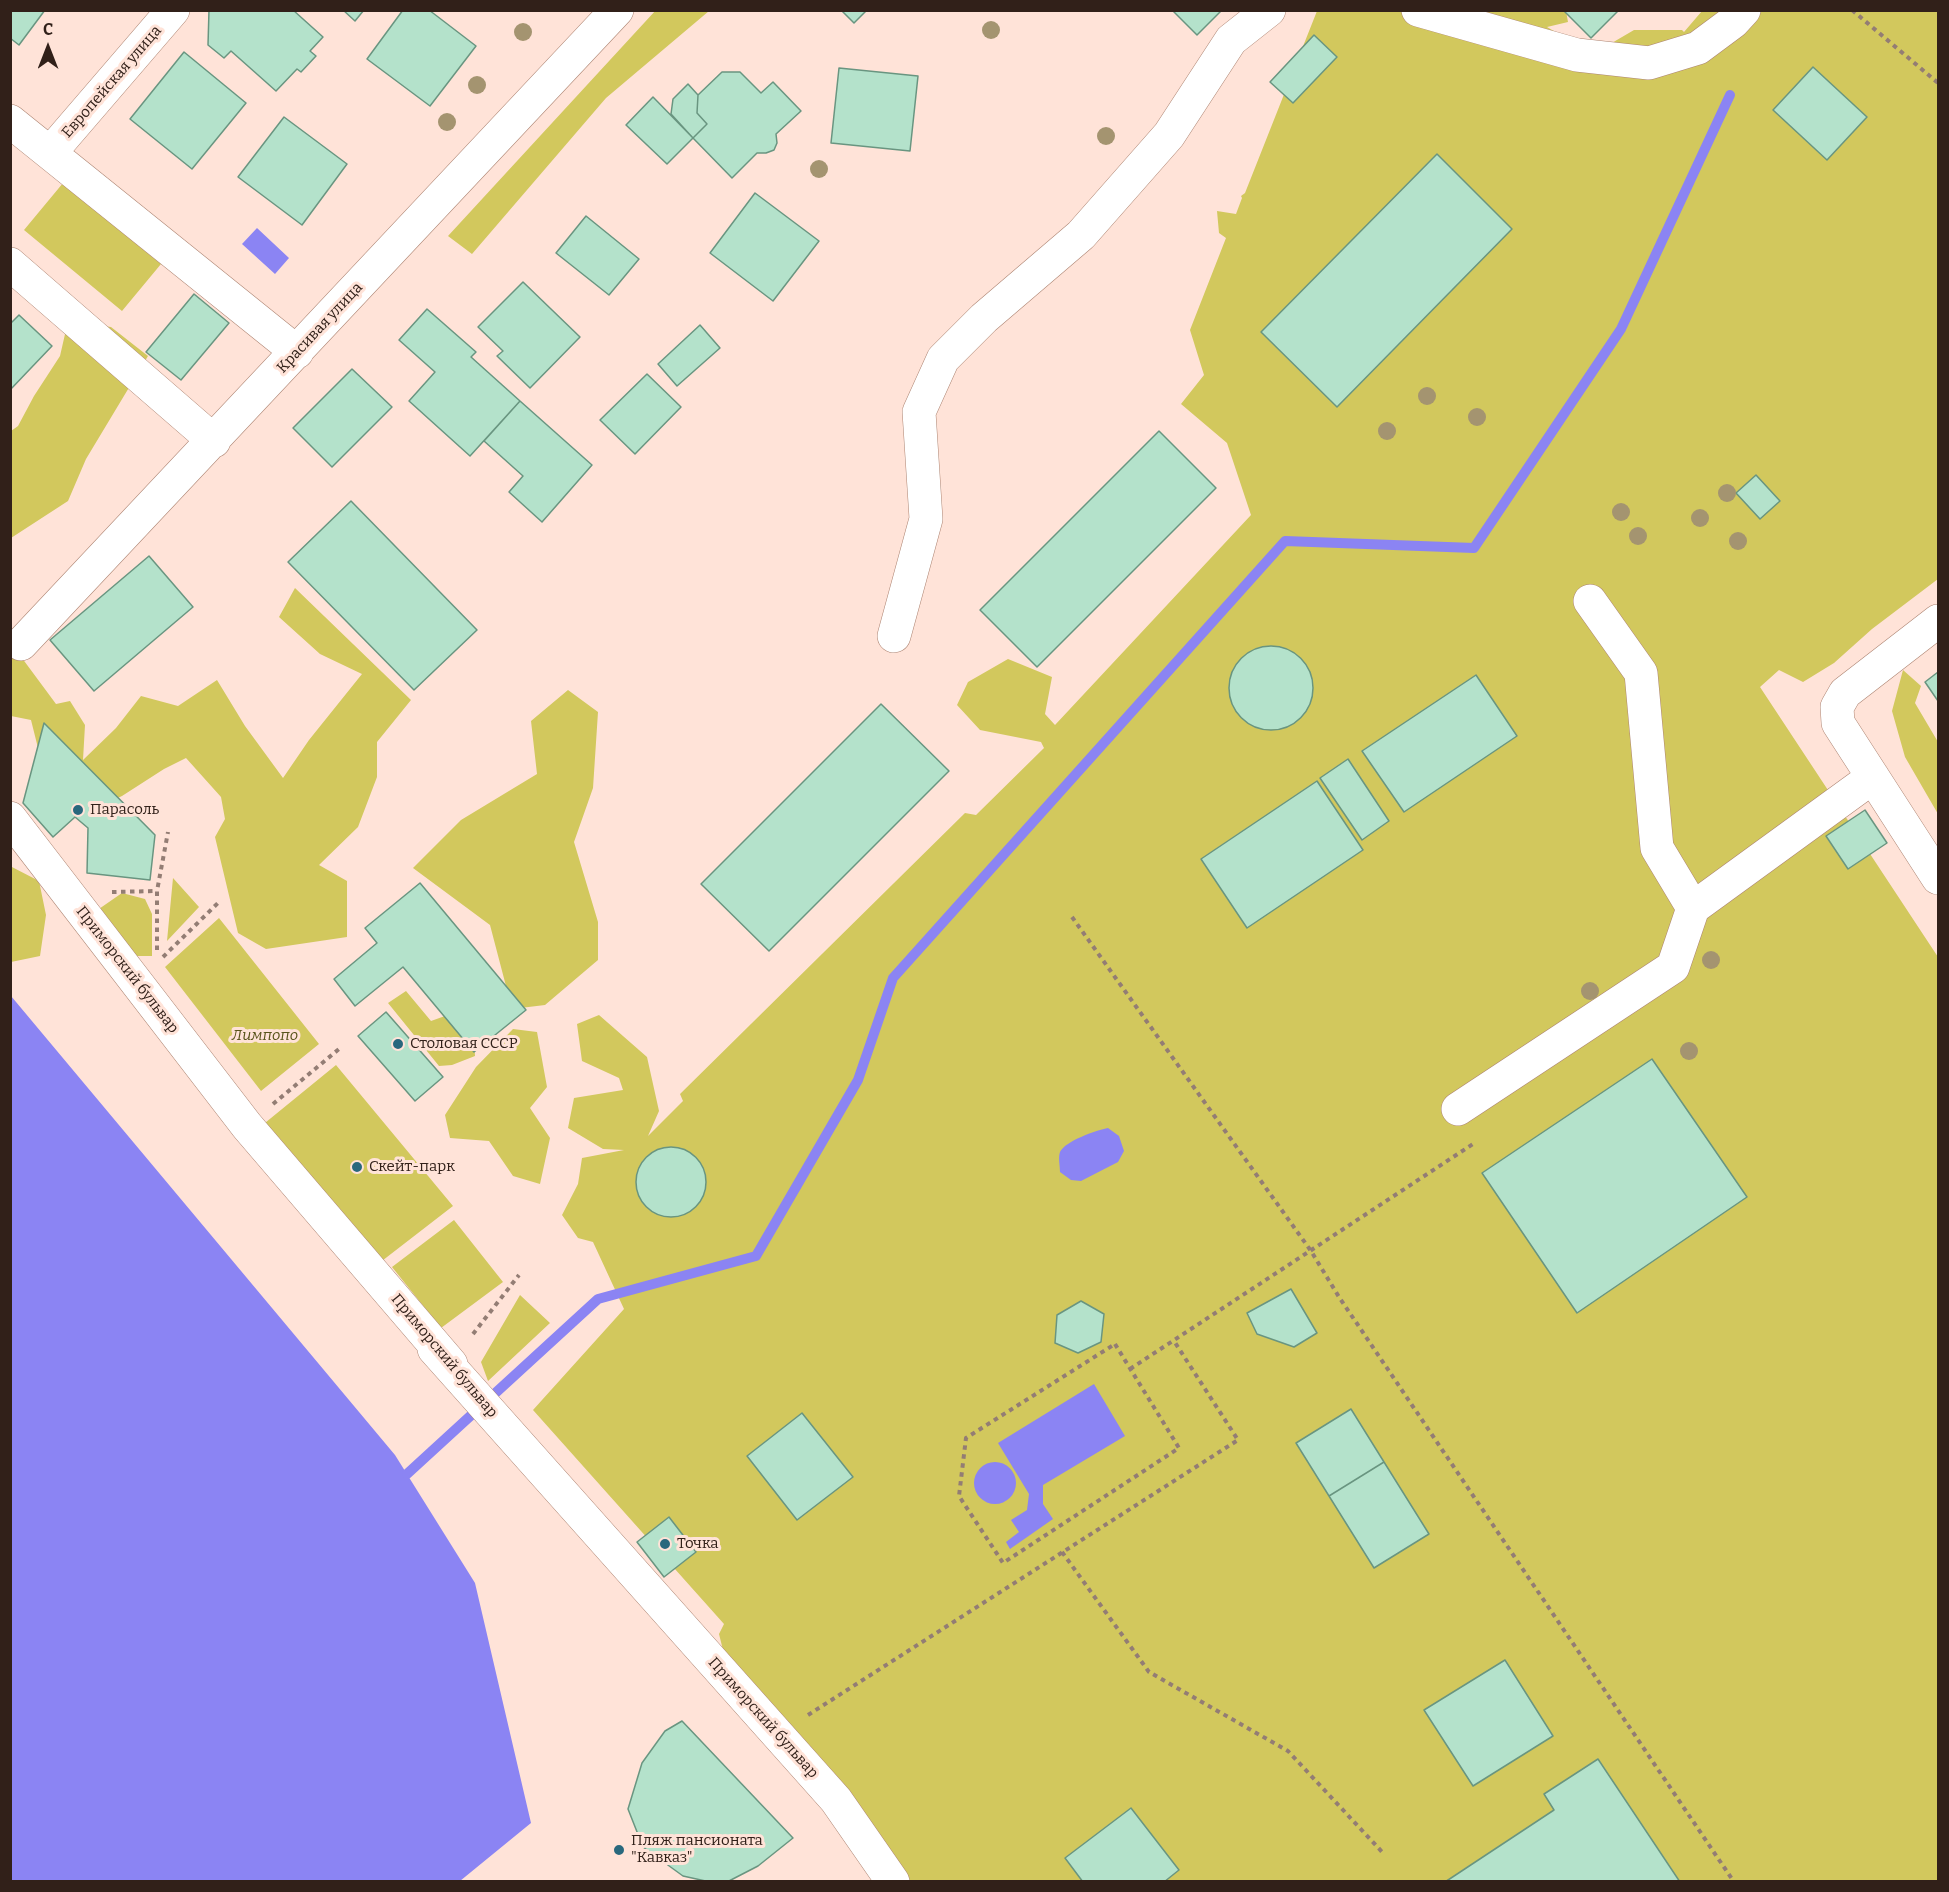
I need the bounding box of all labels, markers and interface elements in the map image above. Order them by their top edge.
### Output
north arrow [18,18,78,78]
text: С [43,20,53,39]
street label: Европейская улица [58,22,166,142]
street label: Красивая улица [273,279,367,377]
place label: Парасоль [90,801,159,819]
marker: Парасоль [71,803,85,817]
street label: Приморский бульвар [72,903,182,1037]
park label: Лимпопо [232,1027,298,1045]
place label: Столовая СССР [410,1035,518,1053]
marker: Столовая СССР [391,1037,405,1051]
place label: Скейт-парк [369,1158,455,1176]
marker: Скейт-парк [350,1160,364,1174]
street label: Приморский бульвар [387,1290,501,1422]
place label: Точка [677,1535,719,1553]
marker: Точка [658,1537,672,1551]
street label: Приморский бульвар [704,1654,822,1782]
place label: Пляж пансионата "Кавказ" [631,1832,763,1867]
marker: Пляж пансионата "Кавказ" [612,1843,626,1857]

